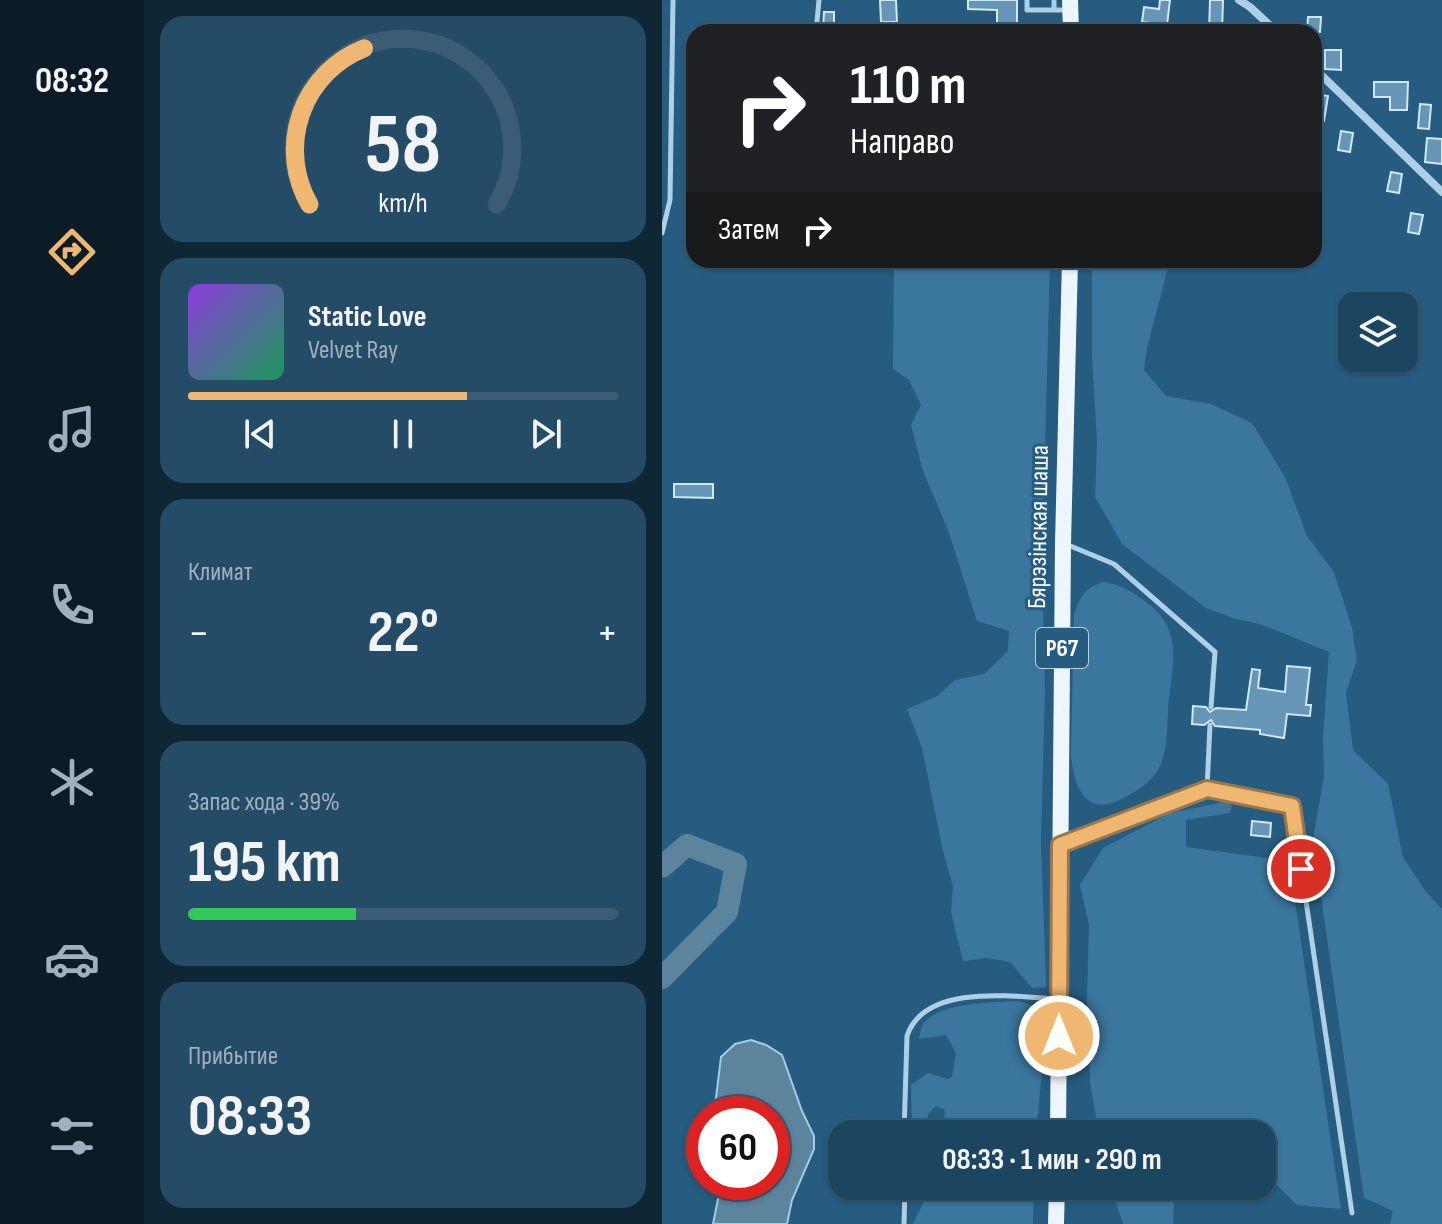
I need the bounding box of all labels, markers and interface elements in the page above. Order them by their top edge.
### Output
text: 110 m [850,53,966,120]
icon: right [718,56,822,160]
text: 08:32 [35,60,109,103]
text: 58 [365,95,441,195]
text: Направо [850,121,954,164]
text: km/h [378,186,428,221]
icon: right [795,208,839,252]
text: Затем [718,212,779,248]
icon: directions [44,224,100,280]
map controls [1338,292,1418,372]
button: layers [1338,292,1418,372]
text: Static Love [308,299,427,335]
text: Velvet Ray [308,335,398,366]
icon: music [44,401,100,457]
icon: previous [238,412,282,456]
icon: pause [381,412,425,456]
icon: next [524,412,568,456]
street label: Бярэзінская шаша [1022,445,1056,609]
text: Климат [188,557,252,588]
icon: phone [44,577,100,633]
text: 22° [367,597,439,669]
text: − [188,607,210,660]
text: + [596,607,618,660]
road number: Р67 [1036,628,1088,668]
icon: climate [44,754,100,810]
text: Запас хода · 39% [188,787,340,818]
text: 195 km [188,827,341,899]
pin [1267,835,1335,903]
icon: arrive [1279,847,1323,891]
icon: car [44,931,100,987]
position arrow [1017,994,1101,1078]
text: Прибытие [188,1041,278,1072]
text: 08:33 [188,1081,312,1153]
speed limit sign: 60 [686,1096,790,1200]
icon: filters [44,1108,100,1164]
text: 08:33 · 1 мин · 290 m [942,1142,1162,1178]

